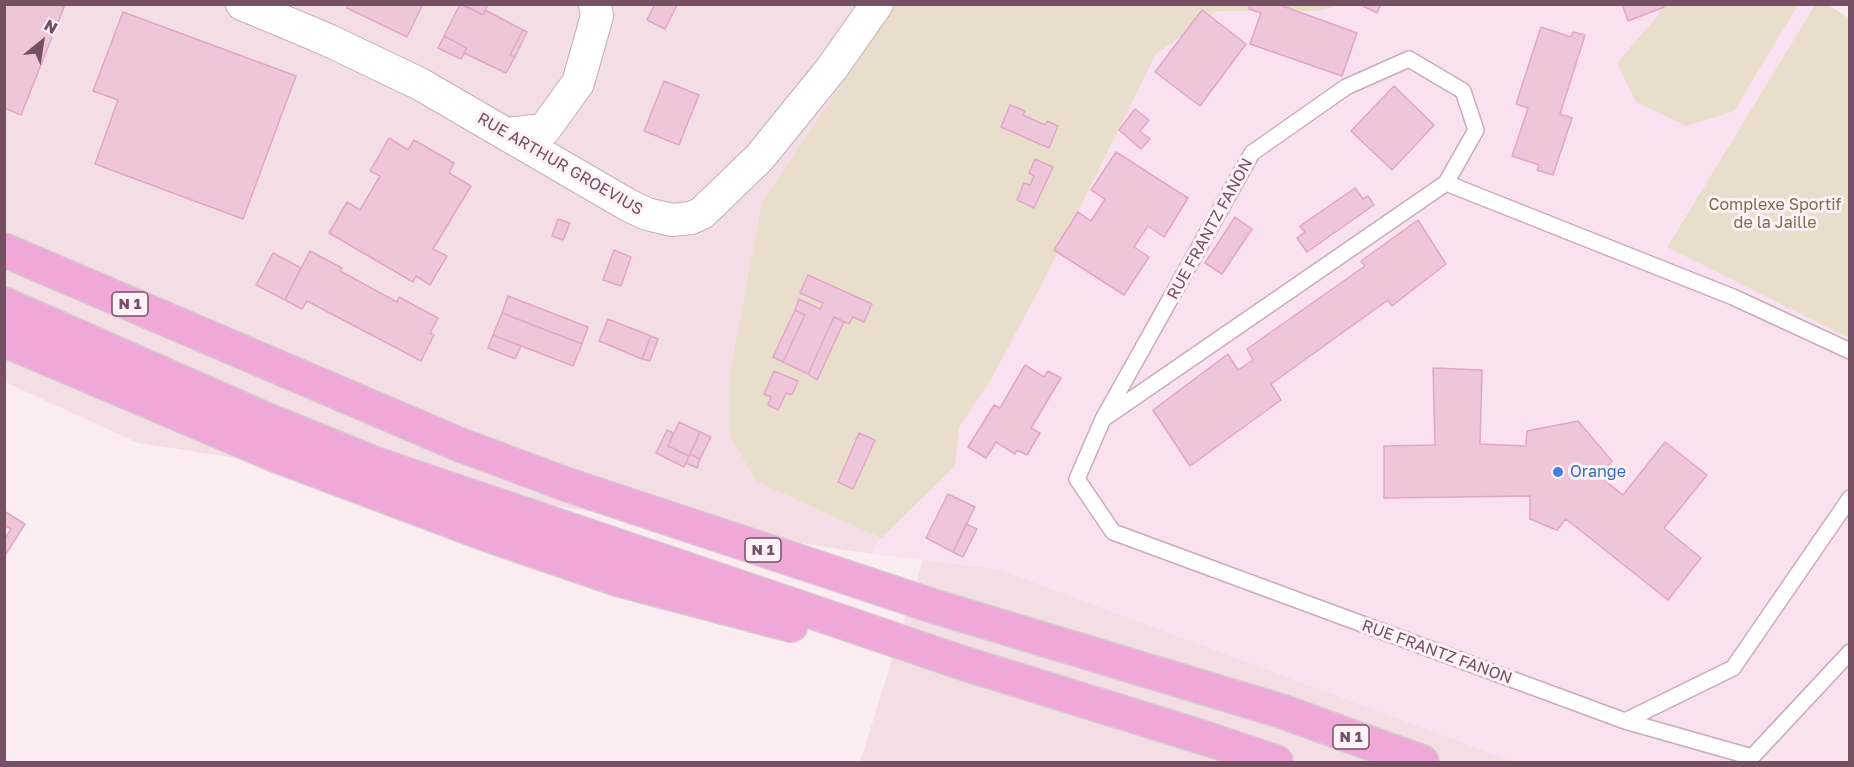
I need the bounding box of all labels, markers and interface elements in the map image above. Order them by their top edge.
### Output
north arrow [12,12,72,72]
text: N [41,15,61,38]
street label: RUE ARTHUR GROEVIUS [474,109,646,219]
street label: RUE FRANTZ FANON [1163,155,1257,303]
park label: Complexe Sportif de la Jaille [1709,195,1841,233]
road number: N 1 [112,292,148,316]
place label: Orange [1570,462,1626,482]
marker: Orange [1551,465,1565,479]
road number: N 1 [745,538,781,562]
street label: RUE FRANTZ FANON [1359,616,1515,688]
road number: N 1 [1333,725,1369,749]

